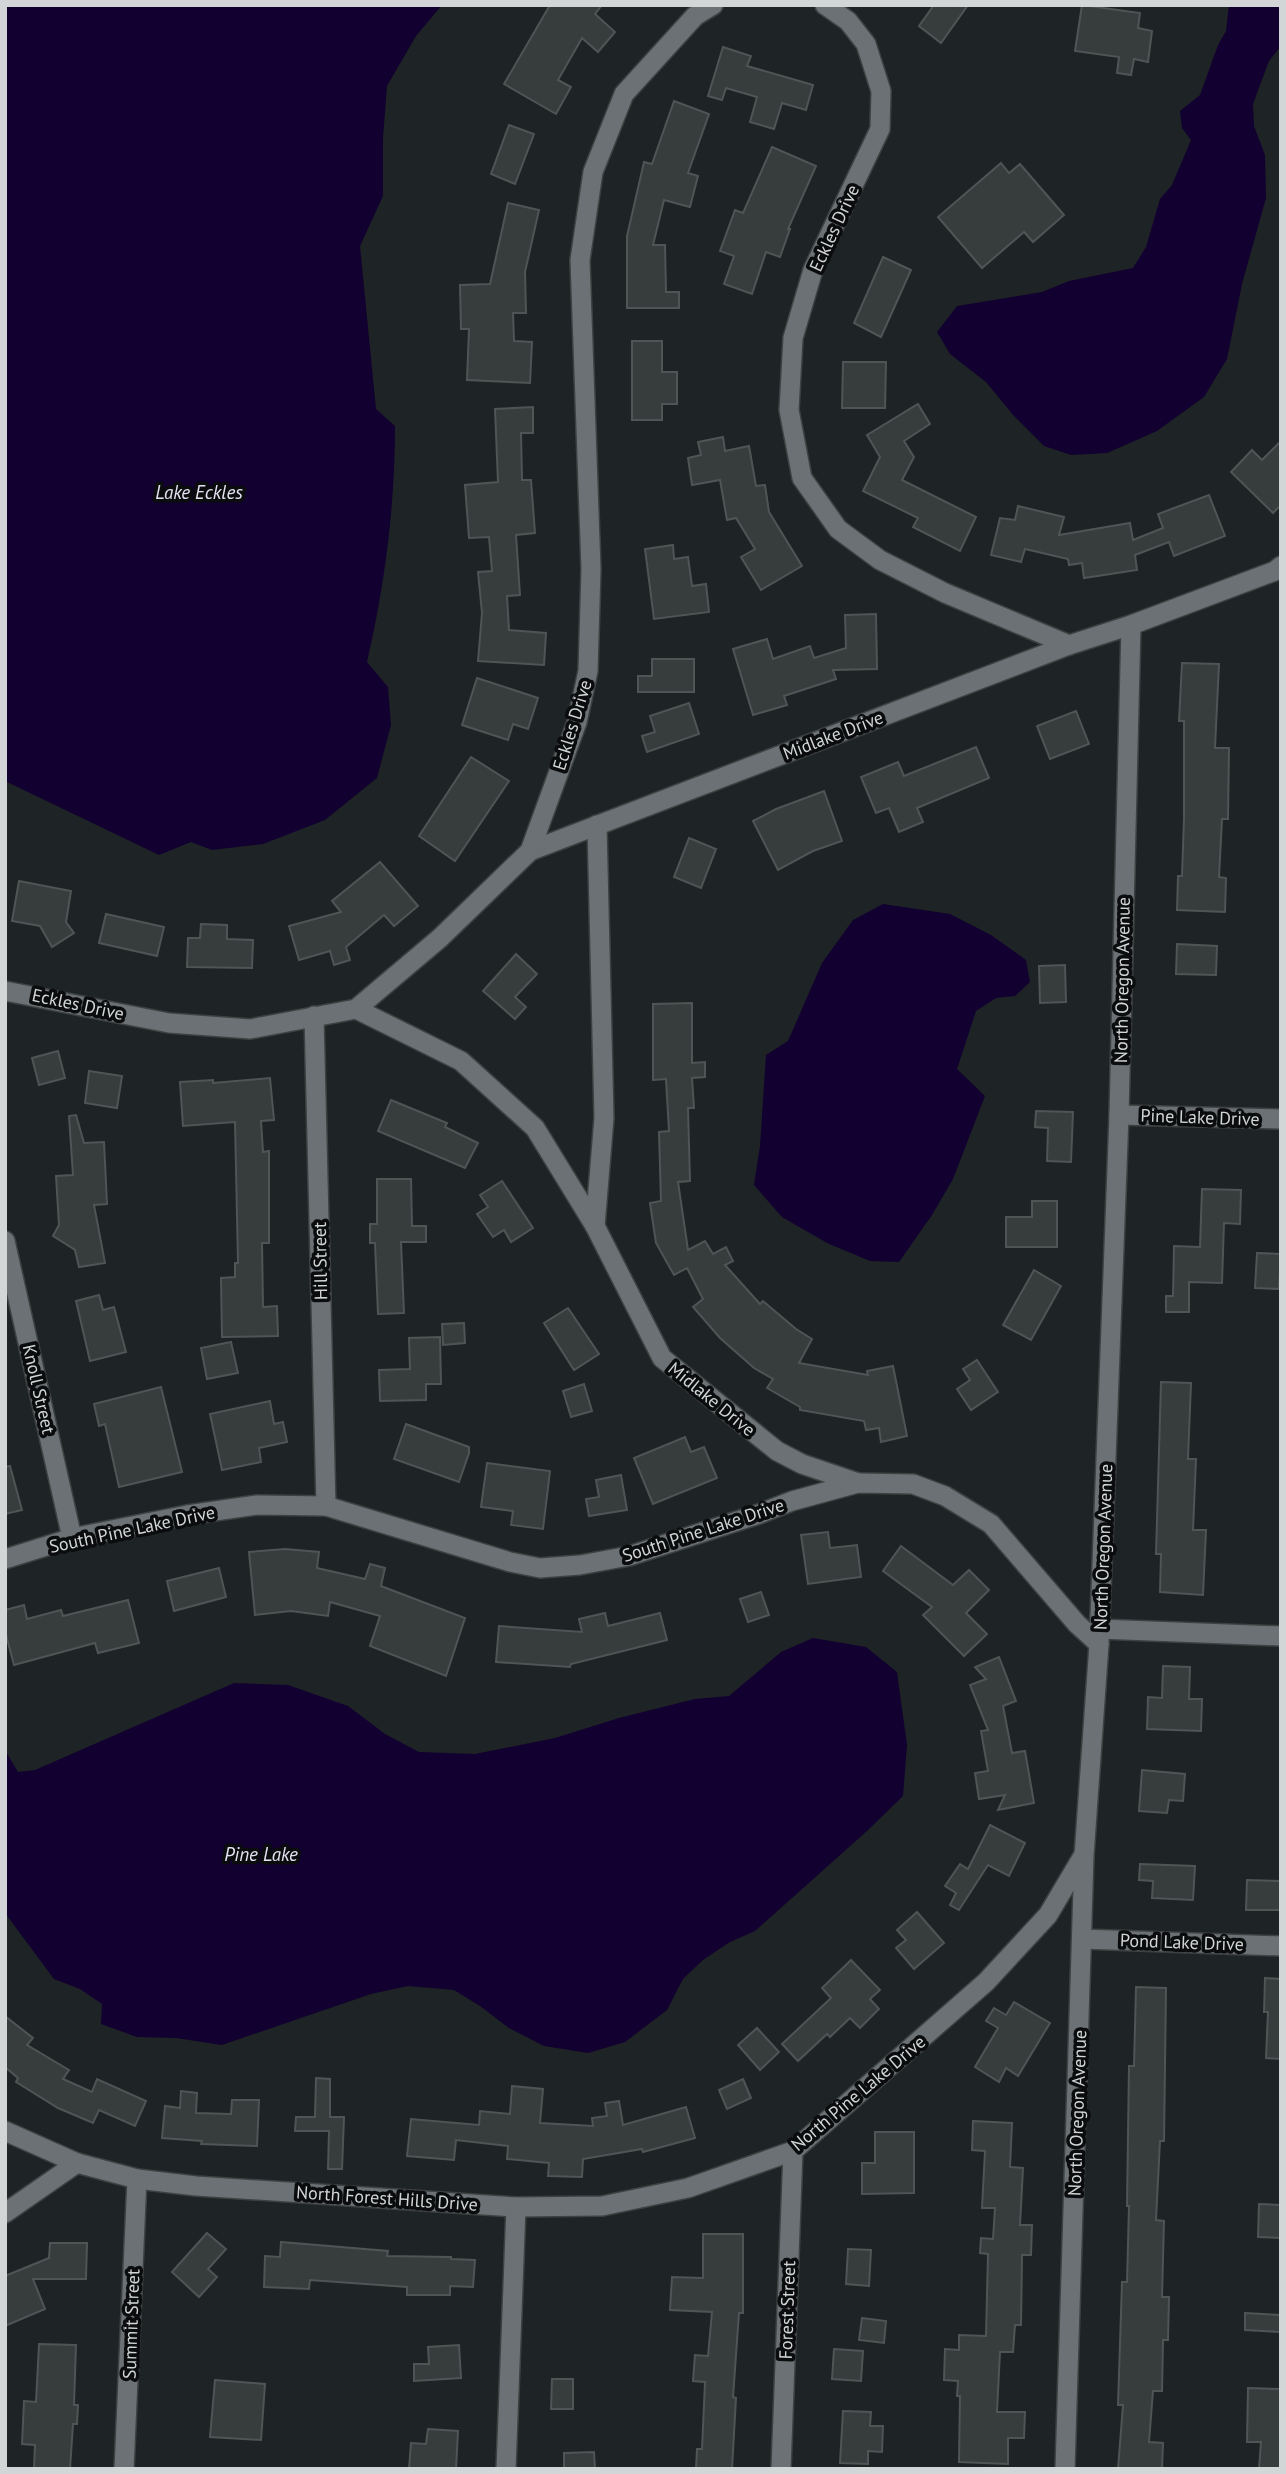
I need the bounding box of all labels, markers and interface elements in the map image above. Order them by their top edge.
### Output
street label: Eckles Drive [804,181,864,275]
water label: Lake Eckles [155,480,243,504]
street label: Eckles Drive [547,677,597,773]
street label: Midlake Drive [780,705,886,765]
street label: North Oregon Avenue [1109,897,1135,1063]
street label: Eckles Drive [30,983,126,1025]
street label: Pine Lake Drive [1140,1103,1260,1131]
street label: Hill Street [308,1222,332,1300]
street label: Knoll Street [18,1342,60,1436]
street label: Midlake Drive [664,1357,760,1441]
street label: North Oregon Avenue [1089,1464,1117,1630]
street label: South Pine Lake Drive [619,1493,787,1567]
street label: South Pine Lake Drive [47,1500,217,1558]
water label: Pine Lake [224,1842,298,1866]
street label: Pond Lake Drive [1120,1928,1244,1956]
street label: North Pine Lake Drive [786,2030,930,2156]
street label: North Oregon Avenue [1063,2030,1091,2196]
street label: North Forest Hills Drive [295,2180,479,2216]
street label: Forest Street [774,2260,800,2360]
street label: Summit Street [118,2269,144,2379]

